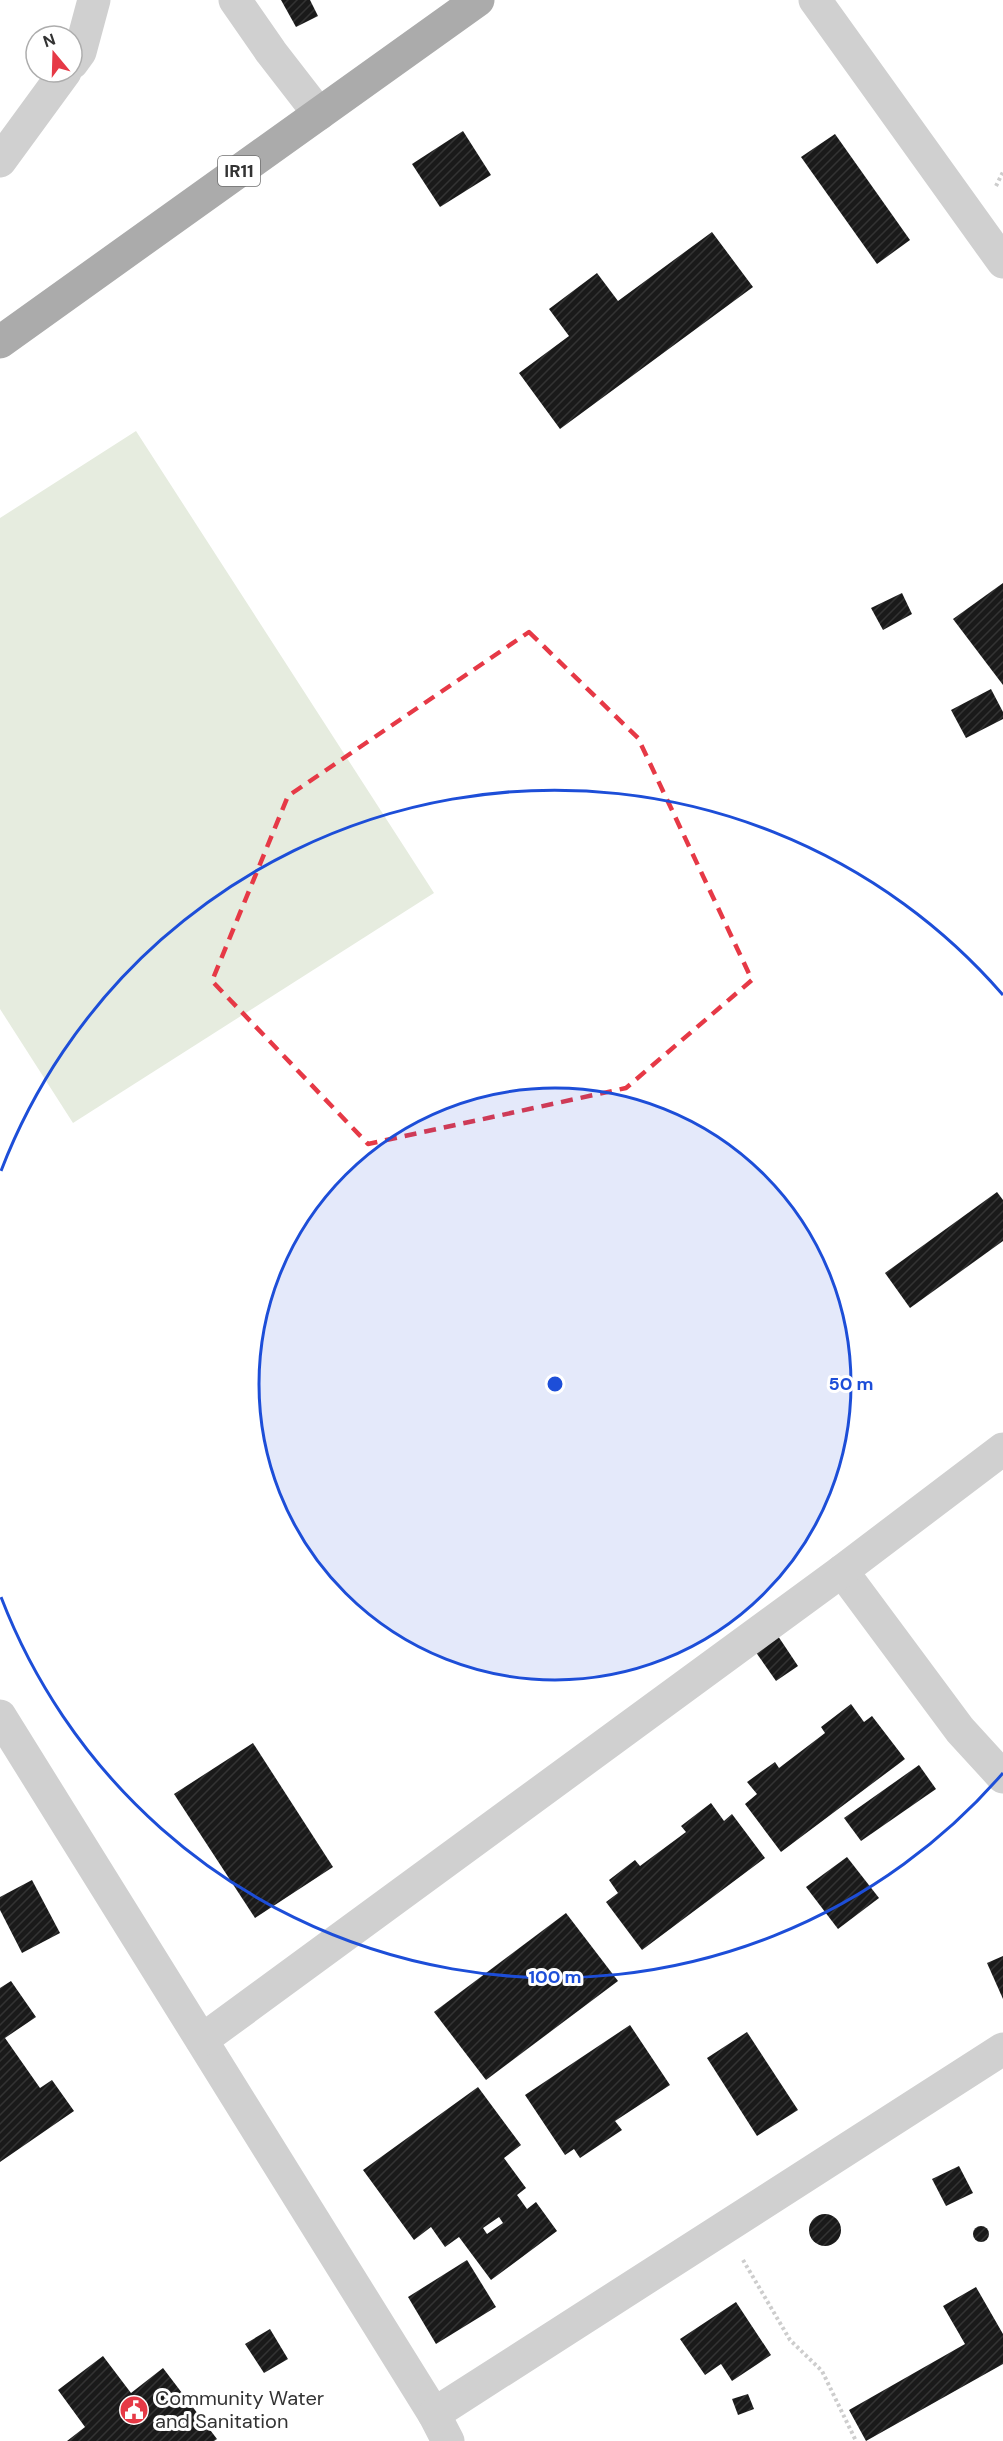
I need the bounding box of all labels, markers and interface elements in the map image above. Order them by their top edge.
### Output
north arrow [24,24,84,84]
text: N [40,28,58,52]
road number: IR11 [218,156,260,186]
text: 50 m [828,1372,874,1396]
centre of rings [545,1374,565,1394]
text: 100 m [528,1965,582,1989]
place label: Community Water and Sanitation [155,2385,324,2434]
public building icon: Community Water and Sanitation [118,2394,150,2426]

